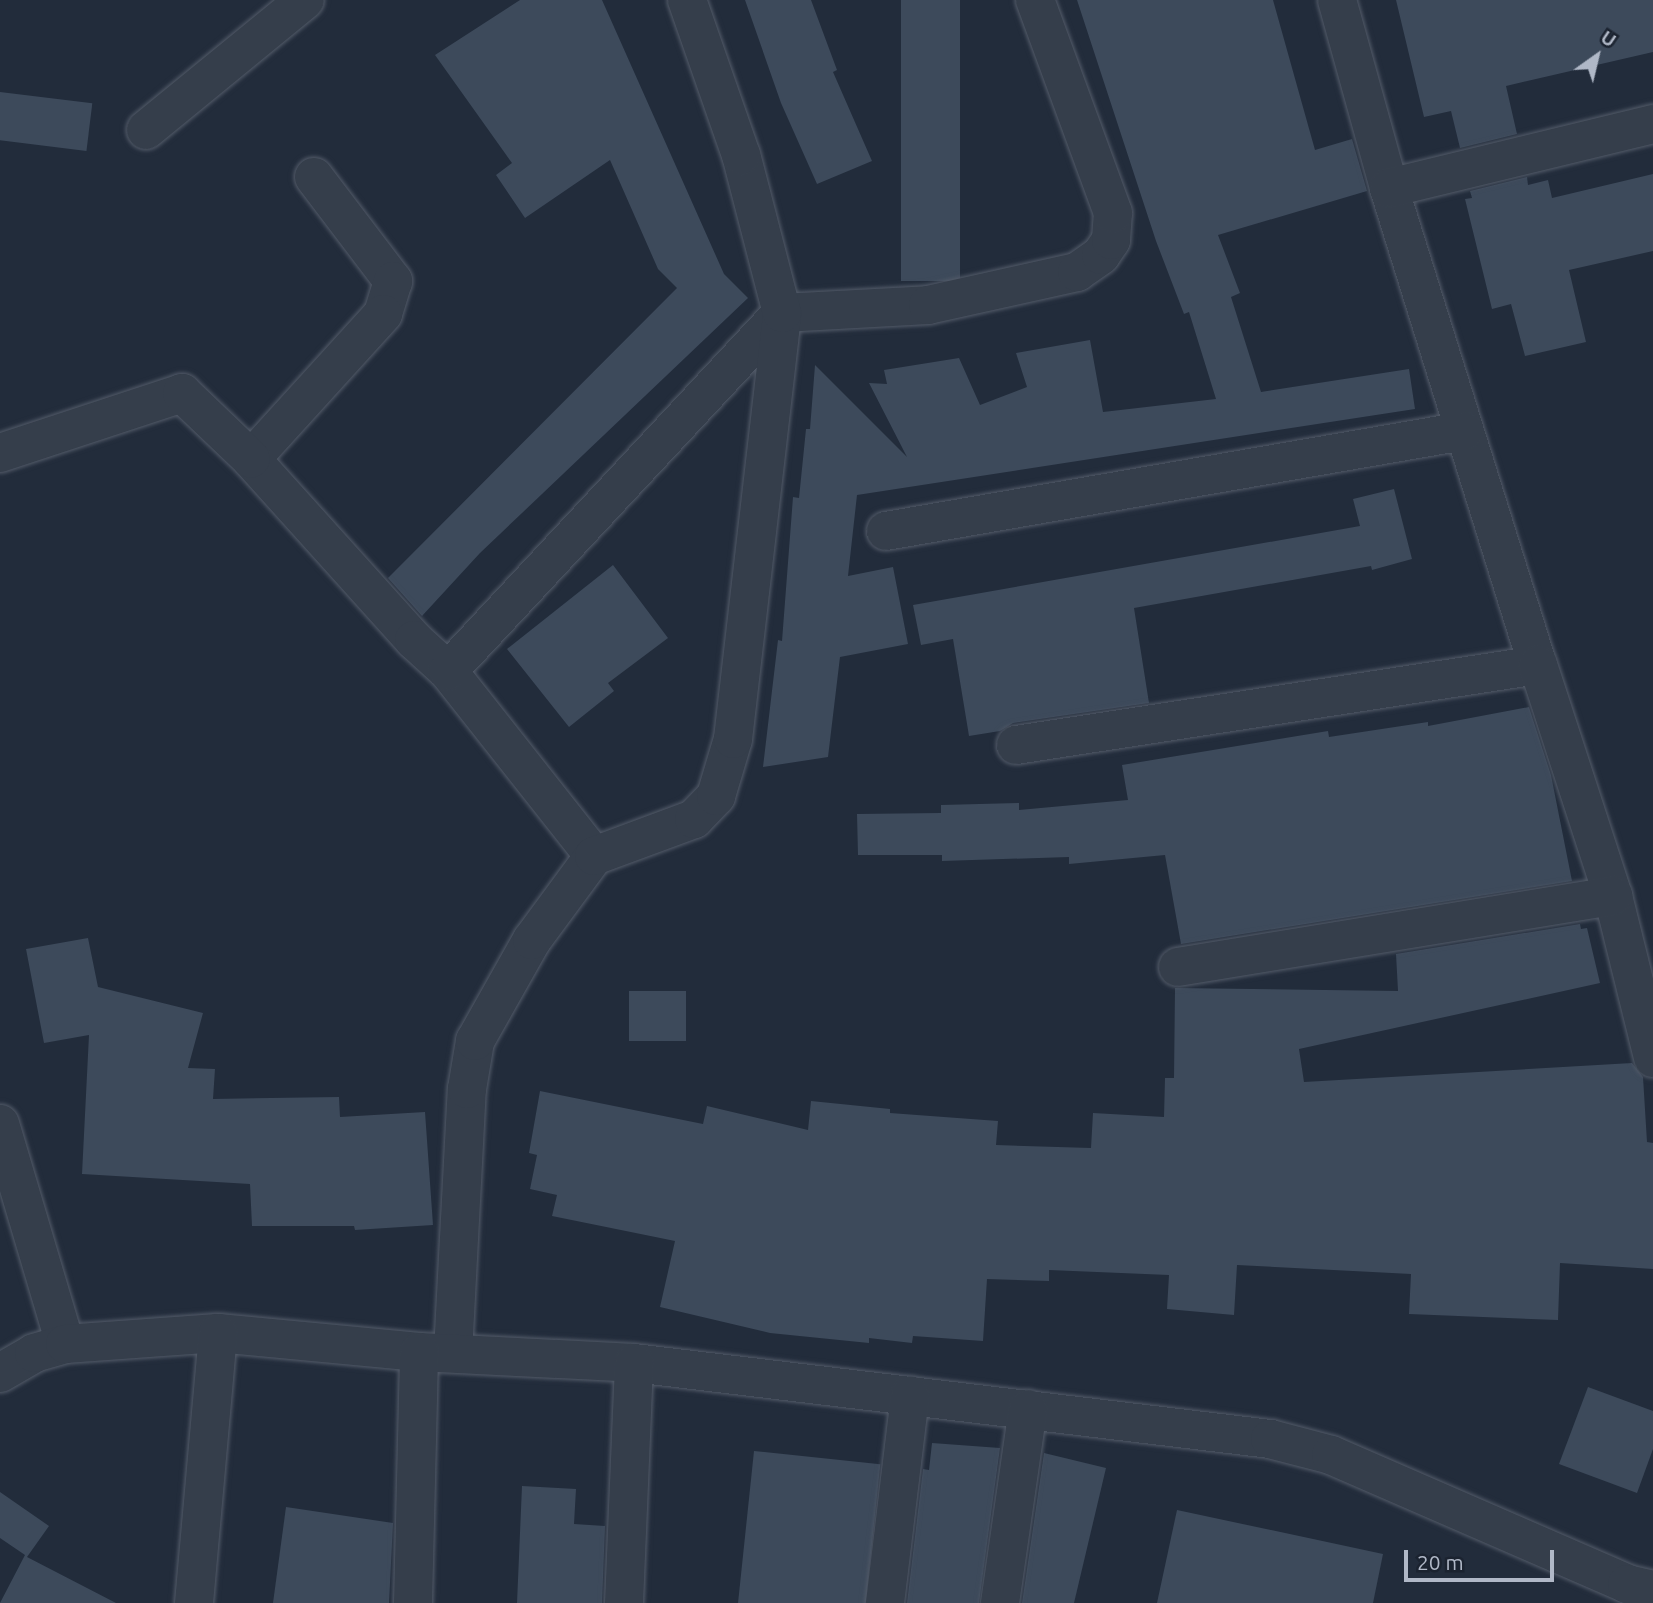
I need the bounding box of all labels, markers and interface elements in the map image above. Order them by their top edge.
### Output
north arrow [1562,21,1632,91]
text: U [1597,26,1620,51]
scale bar [1408,1536,1558,1580]
text: 20 m [1417,1550,1464,1574]

